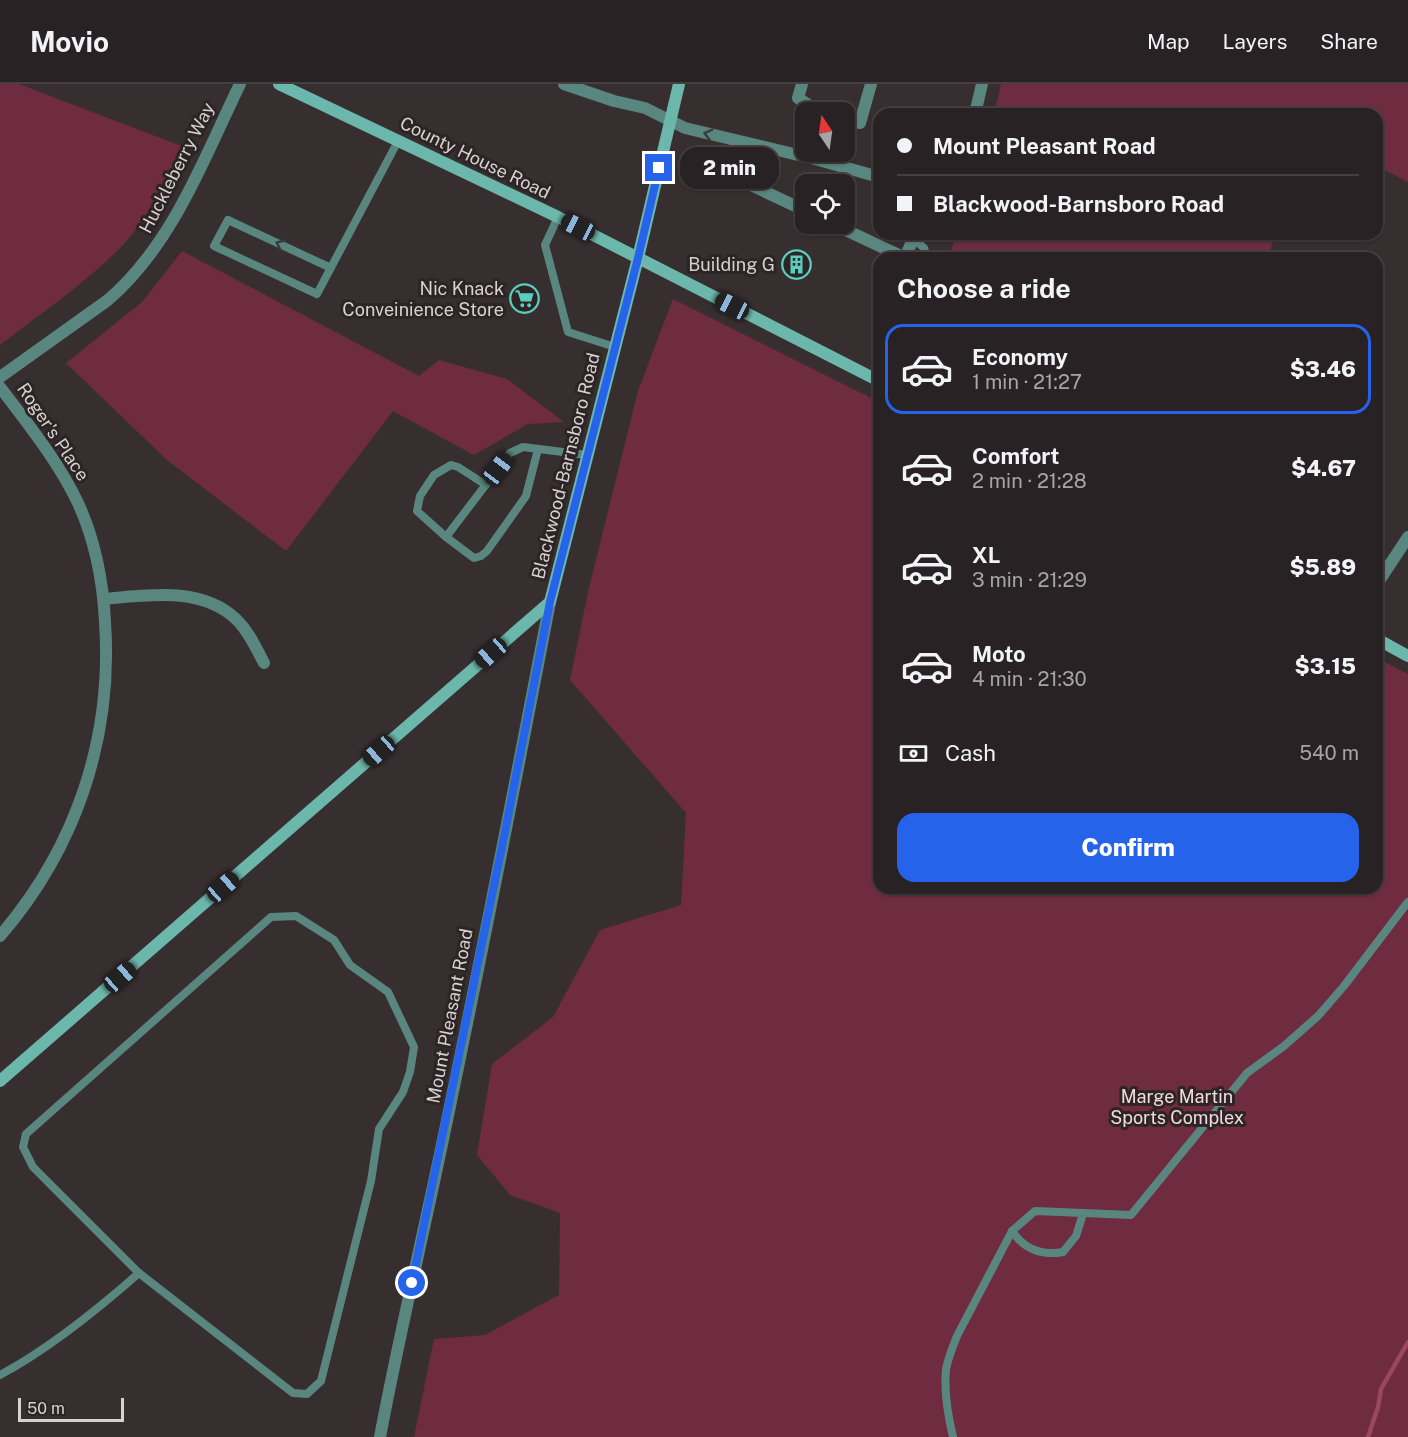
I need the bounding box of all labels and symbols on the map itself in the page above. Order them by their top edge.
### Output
street label: Huckleberry Way [135,99,219,237]
north arrow [795,102,855,162]
street label: County House Road [397,112,554,203]
one-way arrow [703,129,714,141]
callout: 2 min [680,147,779,189]
route end [645,154,672,181]
car [558,211,598,243]
one-way arrow [275,239,286,251]
building icon: Building G [780,249,812,281]
place label: Building G [688,254,775,275]
place label: Nic Knack Conveinience Store [342,278,504,320]
supermarket icon: Nic Knack Conveinience Store [509,283,541,315]
car [712,290,752,322]
street label: Blackwood-Barnsboro Road [527,351,604,581]
street label: Roger's Place [13,379,94,485]
car [480,449,516,489]
car [472,634,510,672]
car [360,732,398,770]
car [204,868,242,906]
street label: Mount Pleasant Road [422,927,477,1105]
car [101,958,139,996]
park label: Marge Martin Sports Complex [1110,1086,1244,1128]
route start [398,1269,425,1296]
scale bar [18,1395,124,1422]

